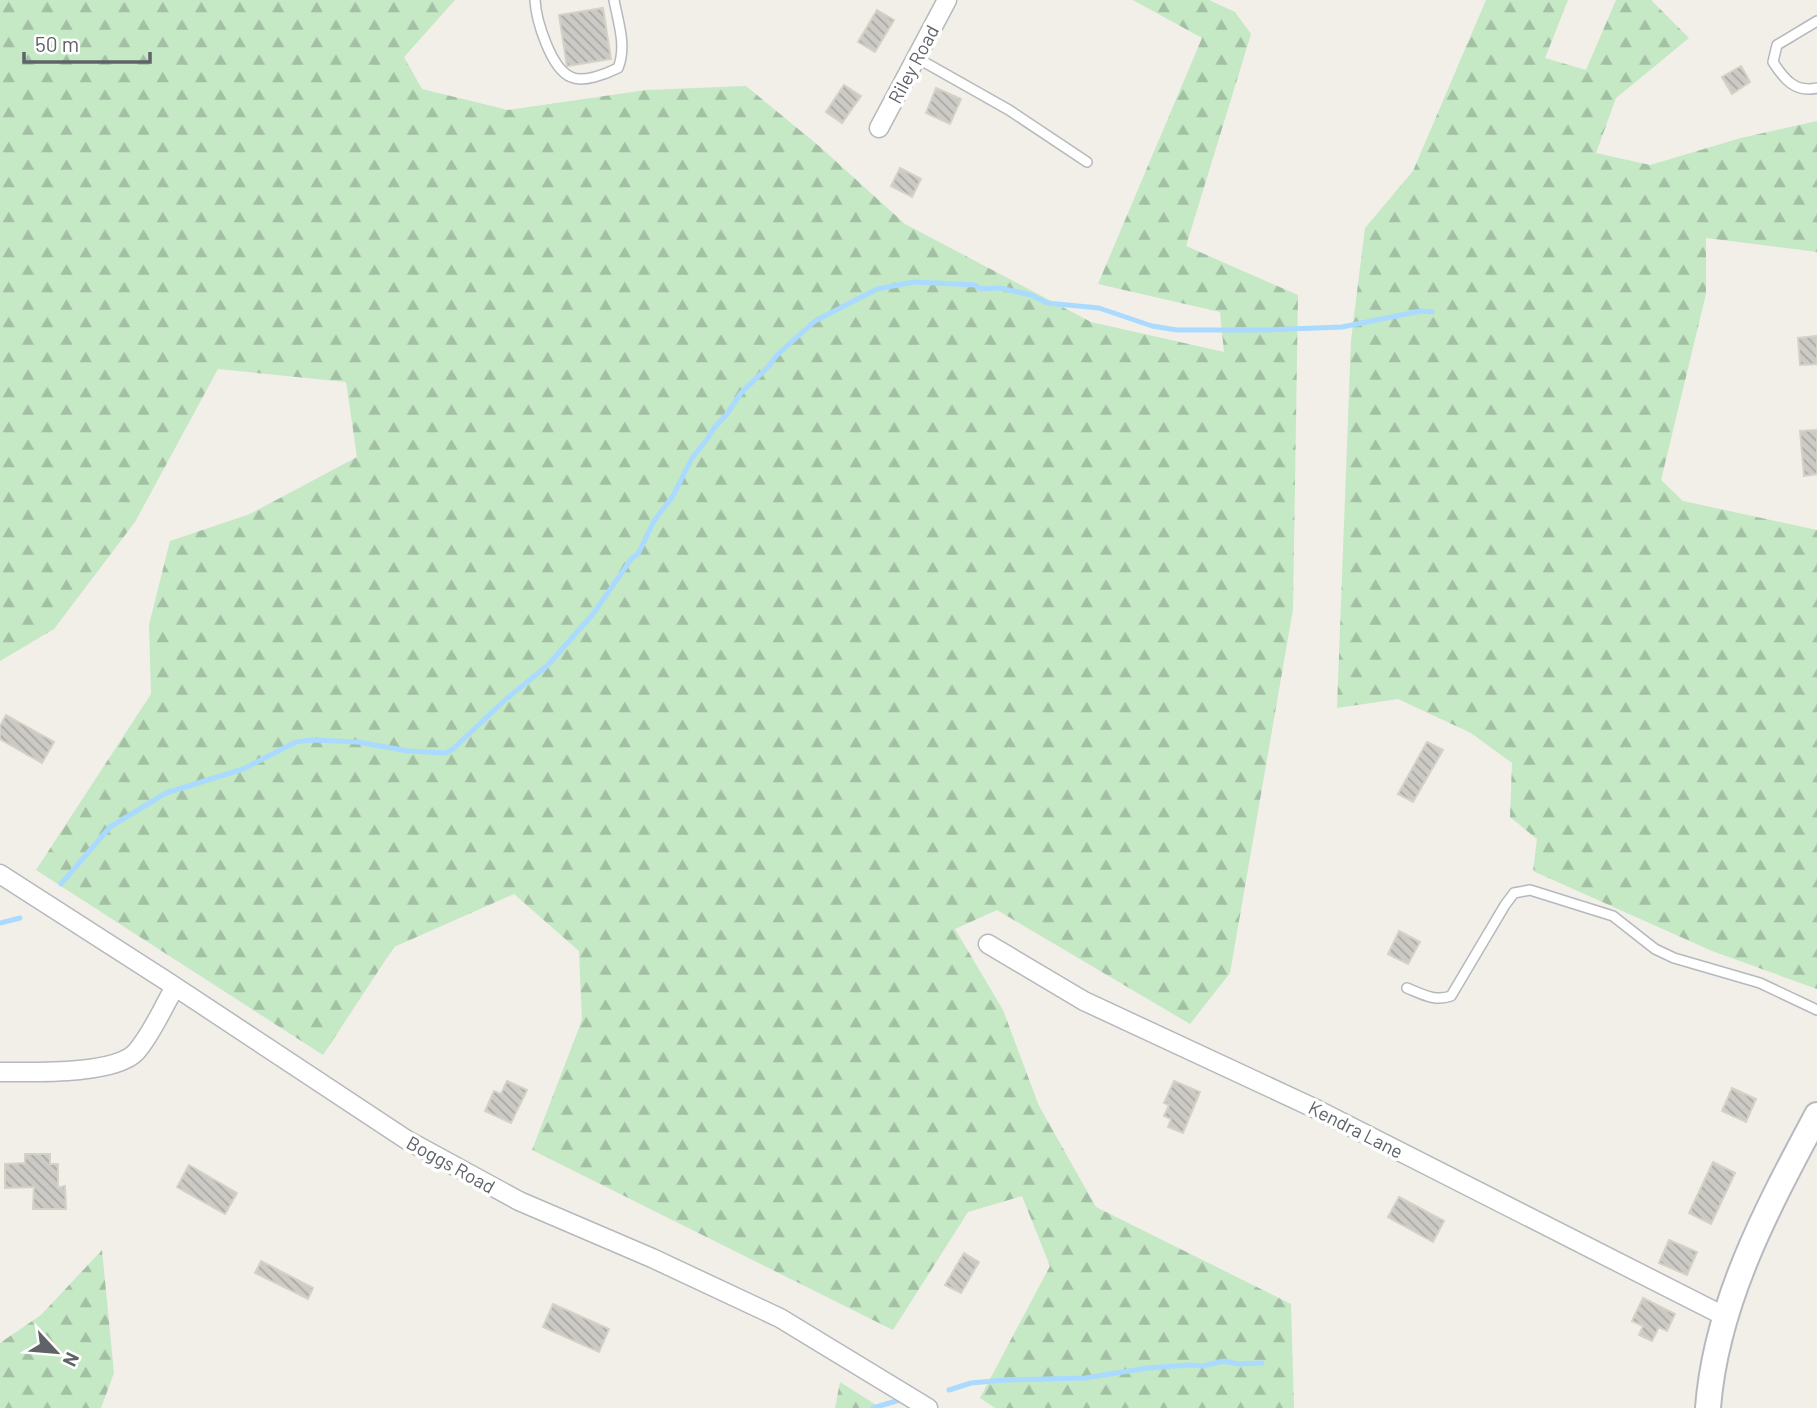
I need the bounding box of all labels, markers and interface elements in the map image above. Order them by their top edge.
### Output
scale bar [24,21,150,65]
street label: Riley Road [883,21,943,107]
text: 50 m [35,31,79,56]
street label: Kendra Lane [1305,1095,1407,1163]
street label: Boggs Road [403,1130,499,1198]
north arrow [21,1317,91,1387]
text: N [59,1349,85,1370]

